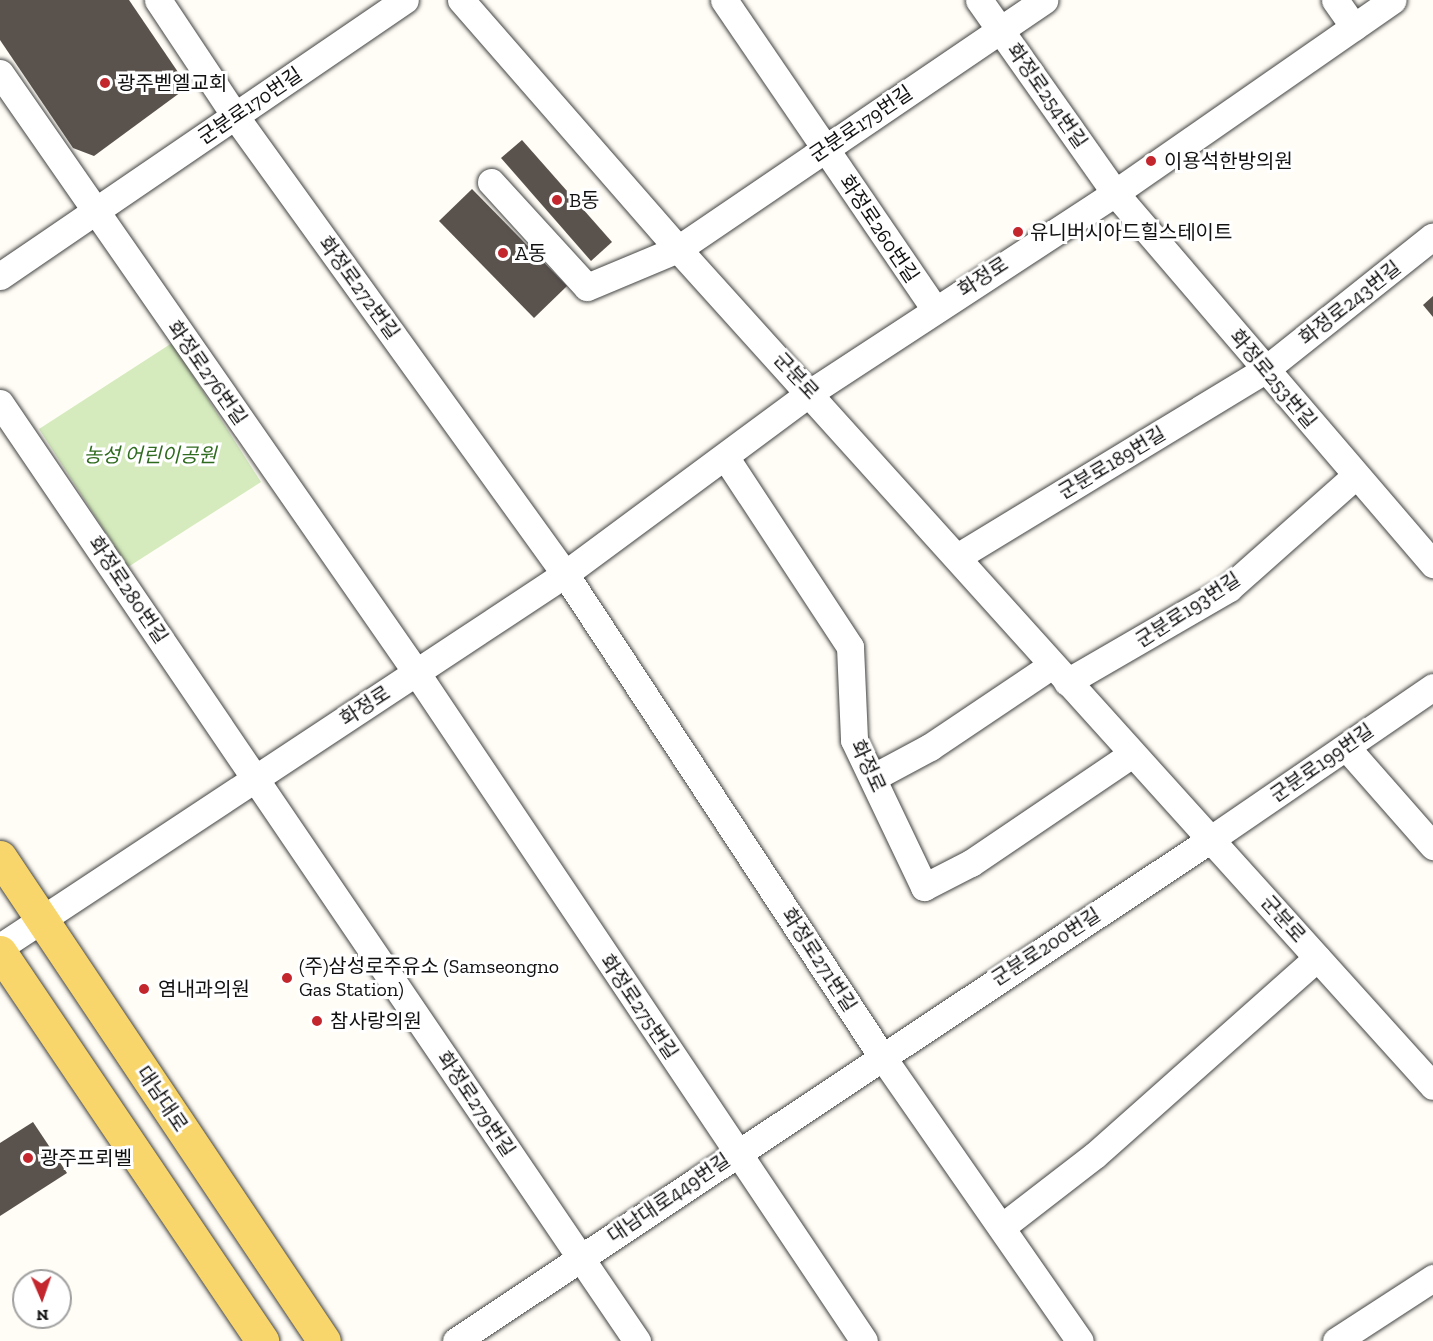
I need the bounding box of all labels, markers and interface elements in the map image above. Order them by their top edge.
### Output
street label: 화정로254번길 [1002,39,1092,153]
street label: 군분로170번길 [193,62,307,150]
place label: 광주벧엘교회 [117,71,227,95]
marker: 광주벧엘교회 [98,76,112,90]
street label: 군분로179번길 [805,81,917,167]
place label: 이용석한방의원 [1164,149,1293,173]
marker: 이용석한방의원 [1142,152,1160,170]
street label: 화정로260번길 [834,171,924,287]
place label: B동 [569,188,599,212]
marker: B동 [550,193,564,207]
place label: 유니버시아드힐스테이트 [1030,220,1232,244]
marker: 유니버시아드힐스테이트 [1011,225,1025,239]
street label: 화정로272번길 [313,232,405,344]
place label: A동 [515,241,546,265]
marker: A동 [496,246,510,260]
street label: 화정로 [953,252,1013,302]
street label: 화정로243번길 [1294,256,1406,350]
street label: 화정로276번길 [162,316,252,430]
street label: 화정로253번길 [1224,324,1322,434]
street label: 군분로 [768,348,824,404]
street label: 군분로189번길 [1054,422,1170,504]
park label: 농성 어린이공원 [83,443,217,467]
street label: 화정로280번길 [83,532,173,648]
street label: 군분로193번길 [1131,567,1245,653]
street label: 화정로 [335,681,395,731]
street label: 군분로199번길 [1266,718,1378,808]
street label: 화정로 [845,736,891,796]
street label: 군분로 [1256,890,1310,948]
street label: 화정로271번길 [776,903,862,1017]
street label: 군분로200번길 [987,903,1105,991]
street label: 화정로275번길 [595,950,683,1064]
place label: (주)삼성로주유소 (Samseongno Gas Station) [299,954,559,1001]
marker: (주)삼성로주유소 (Samseongno Gas Station) [280,971,294,985]
place label: 염내과의원 [158,977,250,1001]
marker: 염내과의원 [135,980,153,998]
place label: 참사랑의원 [330,1009,422,1033]
marker: 참사랑의원 [308,1012,326,1030]
street label: 화정로279번길 [432,1047,520,1161]
street label: 대남대로 [131,1062,193,1136]
place label: 광주프뢰벨 [40,1146,132,1170]
street label: 대남대로449번길 [603,1148,735,1248]
marker: 광주프뢰벨 [21,1151,35,1165]
north arrow [12,1269,72,1329]
text: N [36,1306,49,1325]

